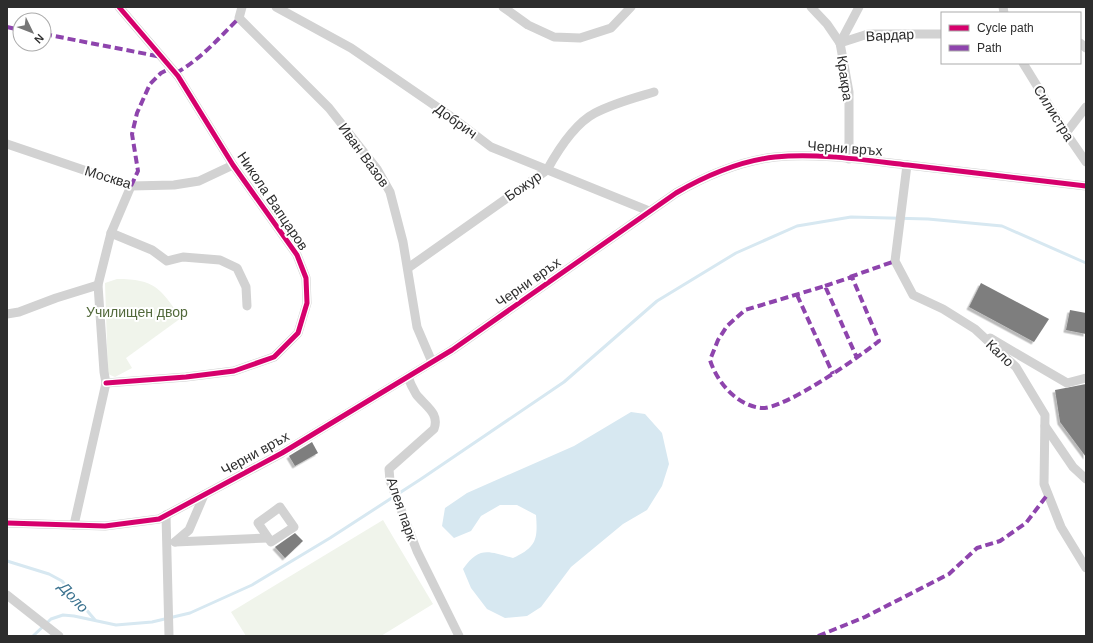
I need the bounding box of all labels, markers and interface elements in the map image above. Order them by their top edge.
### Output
north arrow [12,12,52,52]
legend [941,12,1081,64]
text: Cycle path [977,21,1034,35]
street label: Вардар [865,26,915,44]
text: N [32,32,46,46]
text: Path [977,41,1002,55]
street label: Кракра [834,54,856,102]
street label: Силистра [1031,82,1078,144]
street label: Добрич [432,100,480,142]
street label: Иван Вазов [335,120,393,190]
street label: Черни връх [807,137,883,159]
street label: Никола Вапцаров [234,149,312,253]
street label: Москва [83,162,133,192]
street label: Божур [502,168,545,204]
street label: Черни връх [493,254,563,310]
park label: Училищен двор [86,304,188,320]
street label: Кало [983,336,1017,370]
street label: Черни връх [218,428,292,478]
street label: Алея парк [384,475,421,544]
water label: Доло [54,577,92,616]

